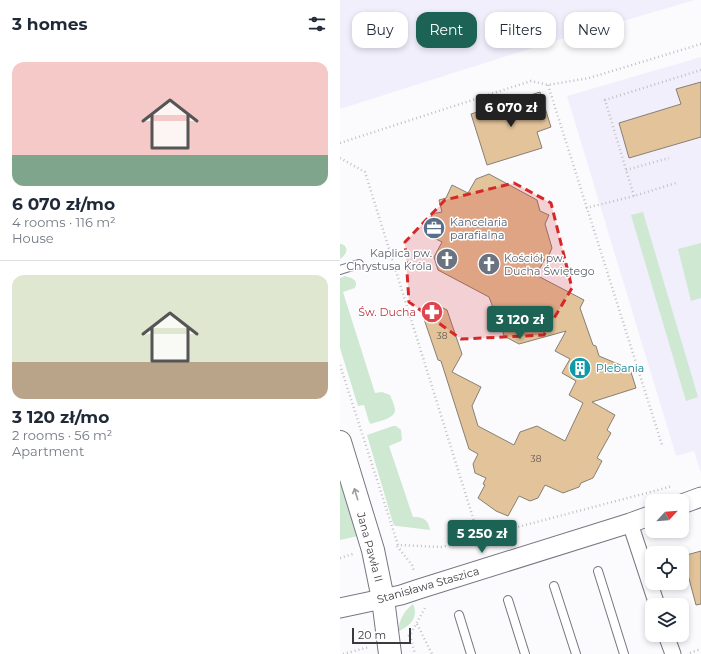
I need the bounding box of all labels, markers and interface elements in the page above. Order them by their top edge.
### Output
chip: Buy [352,12,408,48]
chip: Rent [416,12,477,48]
chip: Filters [485,12,556,48]
chip: New [564,12,624,48]
icon: filters [306,13,328,35]
text: 3 homes [12,14,87,34]
icon: home [134,88,206,160]
pin: 6 070 zł [470,94,552,128]
text: 6 070 zł [485,99,537,115]
text: 6 070 zł/mo [12,194,115,214]
text: 4 rooms · 116 m² [12,214,116,230]
office icon: Kancelaria parafialna [421,215,447,241]
place label: Kancelaria parafialna [450,215,508,242]
text: House [12,230,54,246]
place label: Kaplica pw. Chrystusa Króla [346,246,432,273]
church icon: Kaplica pw. Chrystusa Króla [434,246,460,272]
church icon: Kościół pw. Ducha Świętego [476,251,502,277]
place label: Kościół pw. Ducha Świętego [504,251,595,278]
pharmacy icon: Św. Ducha [419,299,445,325]
icon: home [134,301,206,373]
place label: Św. Ducha [358,305,416,319]
pin: 3 120 zł [479,306,561,340]
text: 3 120 zł [496,311,544,327]
house number: 38 [437,330,448,341]
building icon: Plebania [567,355,593,381]
place label: Plebania [596,361,644,375]
text: 3 120 zł/mo [12,407,109,427]
text: 2 rooms · 56 m² [12,427,112,443]
text: Apartment [12,443,84,459]
house number: 38 [531,453,542,464]
one-way arrow [352,487,359,500]
north arrow [645,494,689,538]
map controls [645,494,689,642]
street label: Jana Pawła II [354,510,386,583]
pin: 5 250 zł [441,520,523,554]
text: 5 250 zł [457,525,507,541]
button: locate [645,546,689,590]
street label: Stanisława Staszica [375,564,481,606]
button: layers [645,598,689,642]
scale bar [352,626,411,645]
text: 20 m [358,628,386,642]

